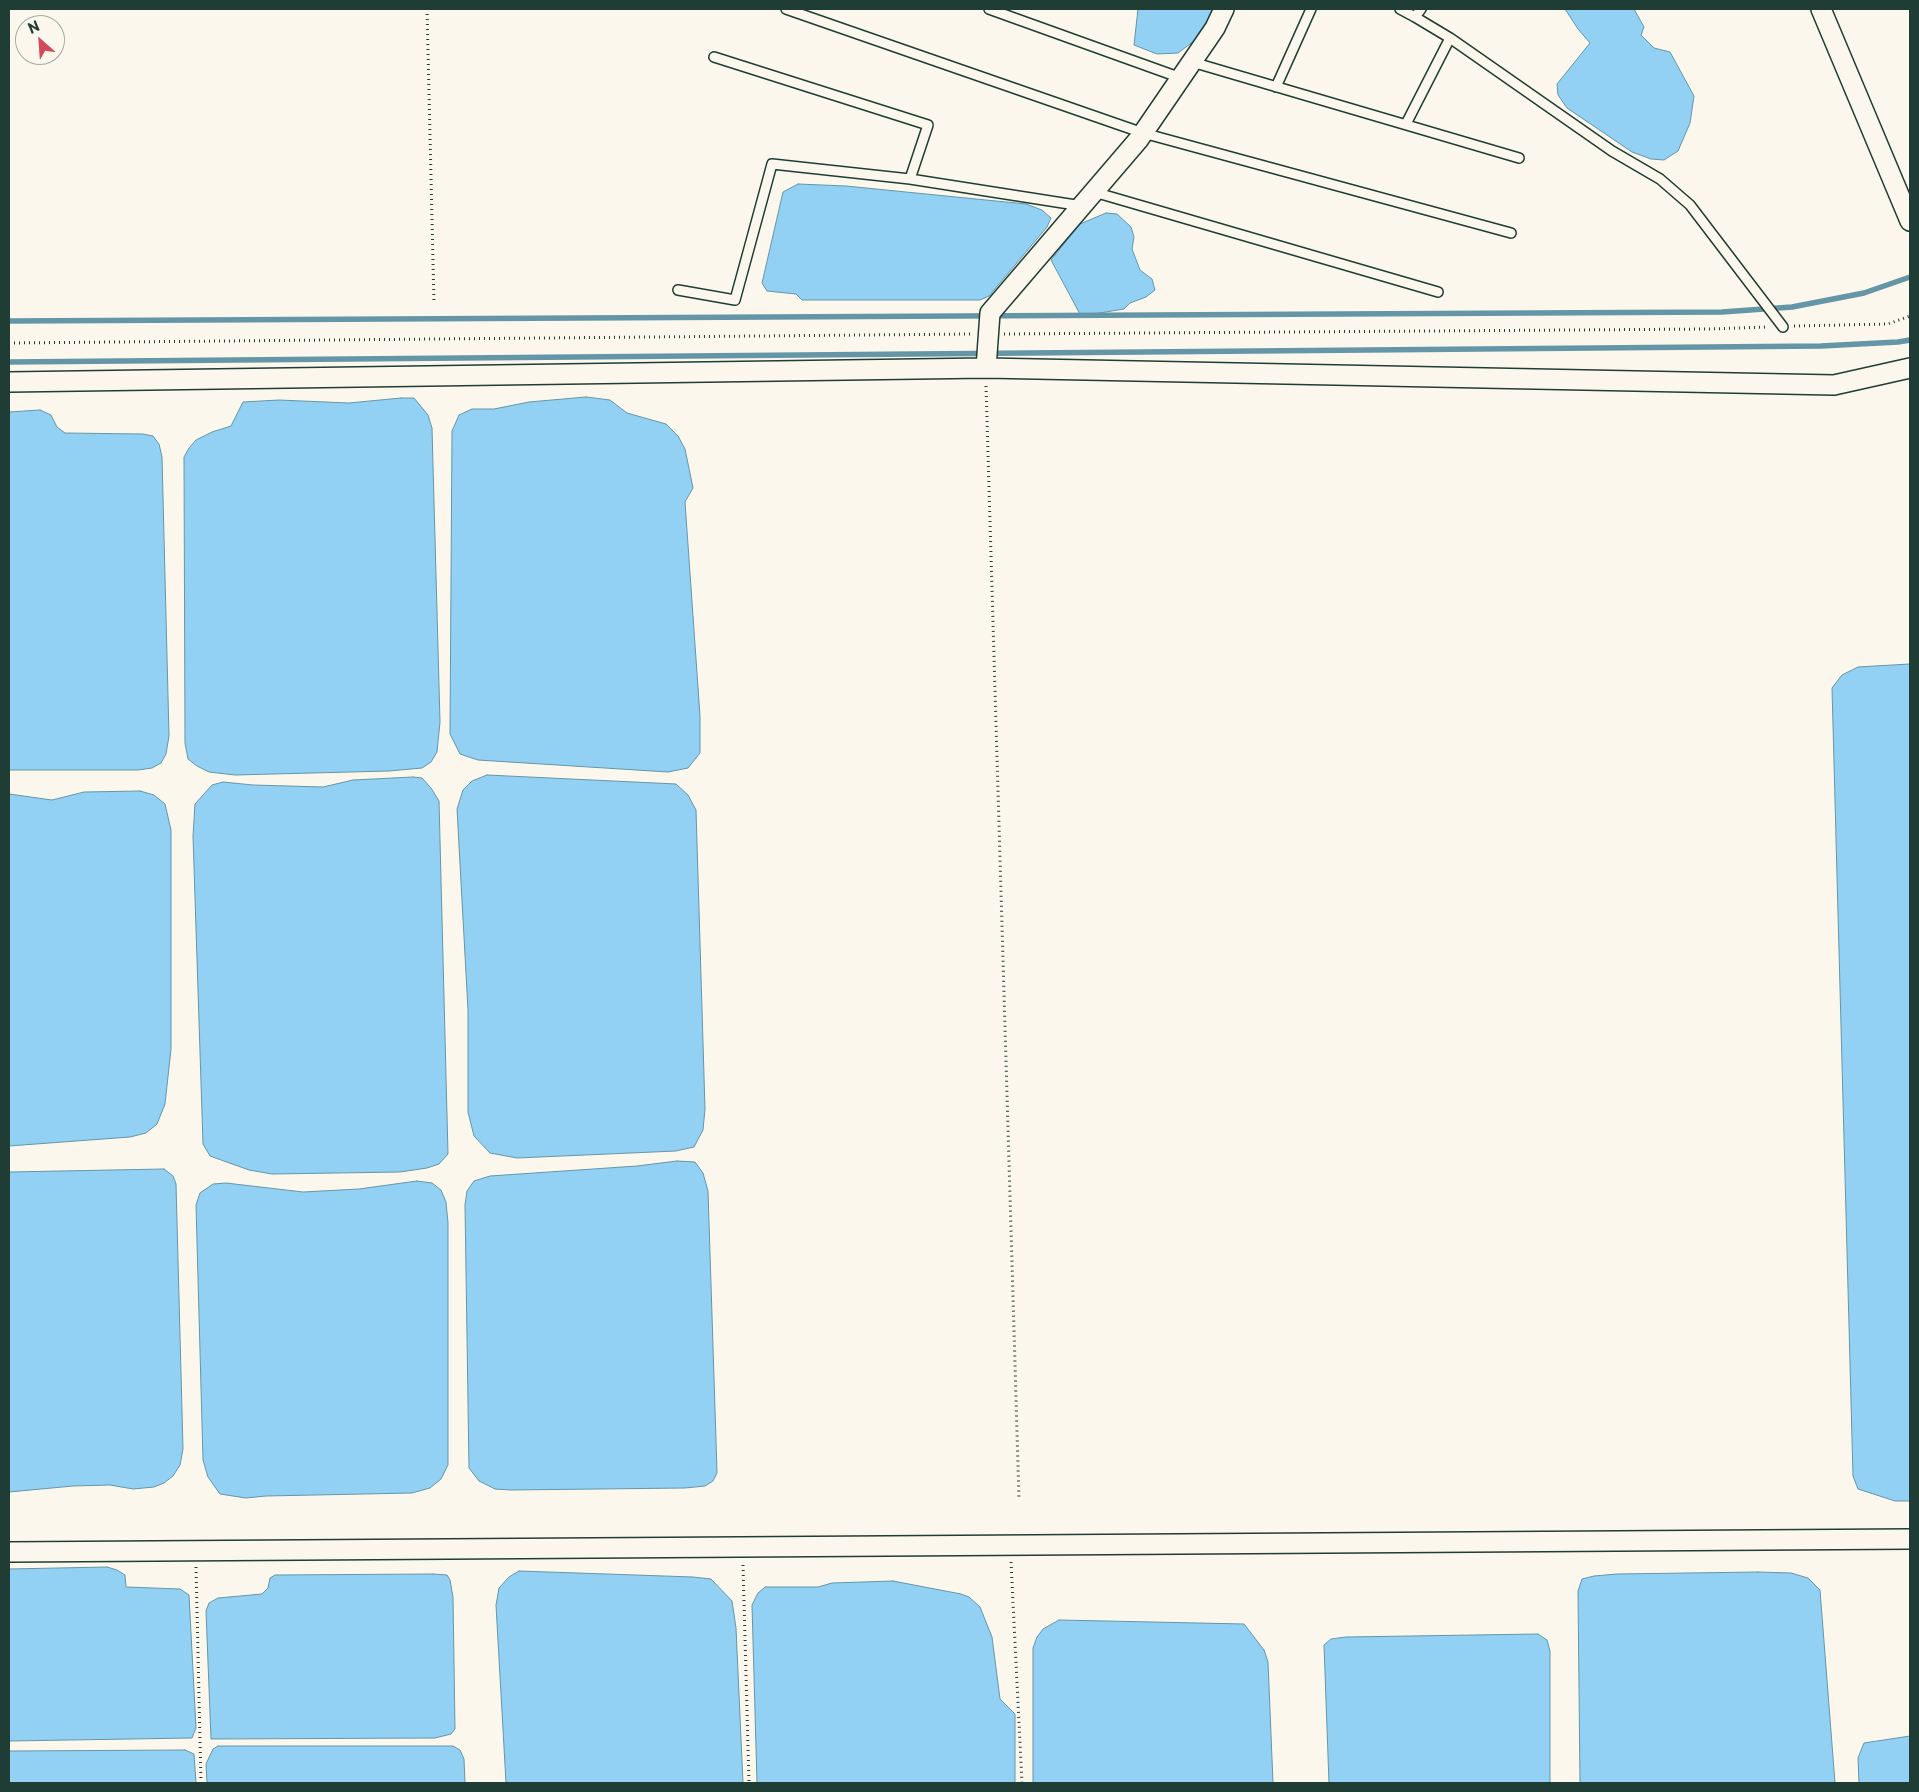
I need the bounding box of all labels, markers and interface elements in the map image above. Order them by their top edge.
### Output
north arrow [15,15,65,65]
text: N [24,15,43,39]

